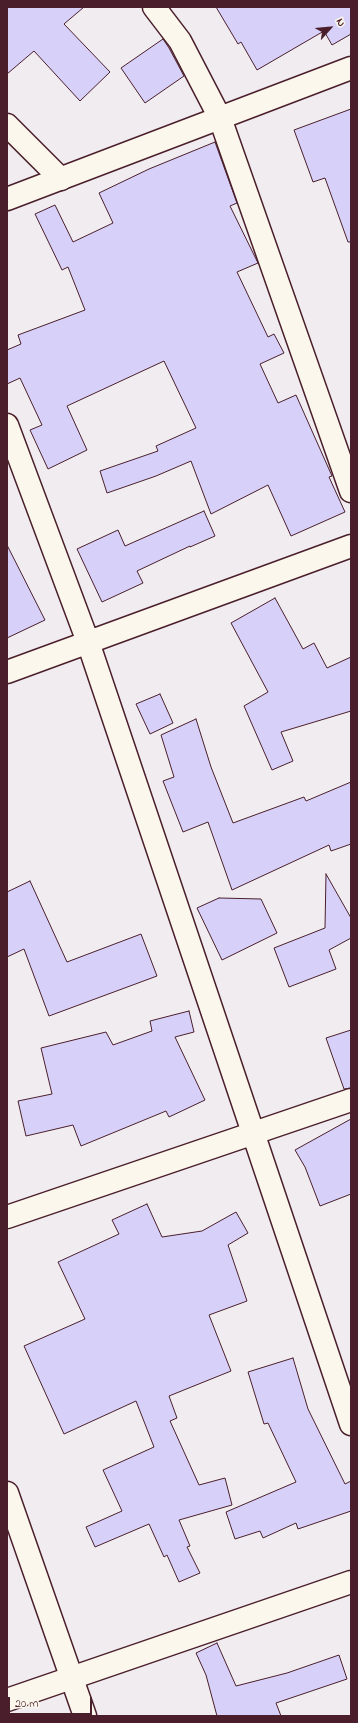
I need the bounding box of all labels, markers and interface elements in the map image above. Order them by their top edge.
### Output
north arrow [310,8,350,48]
text: N [332,16,350,29]
scale bar [10,1689,94,1715]
text: 20 m [15,1695,38,1713]

